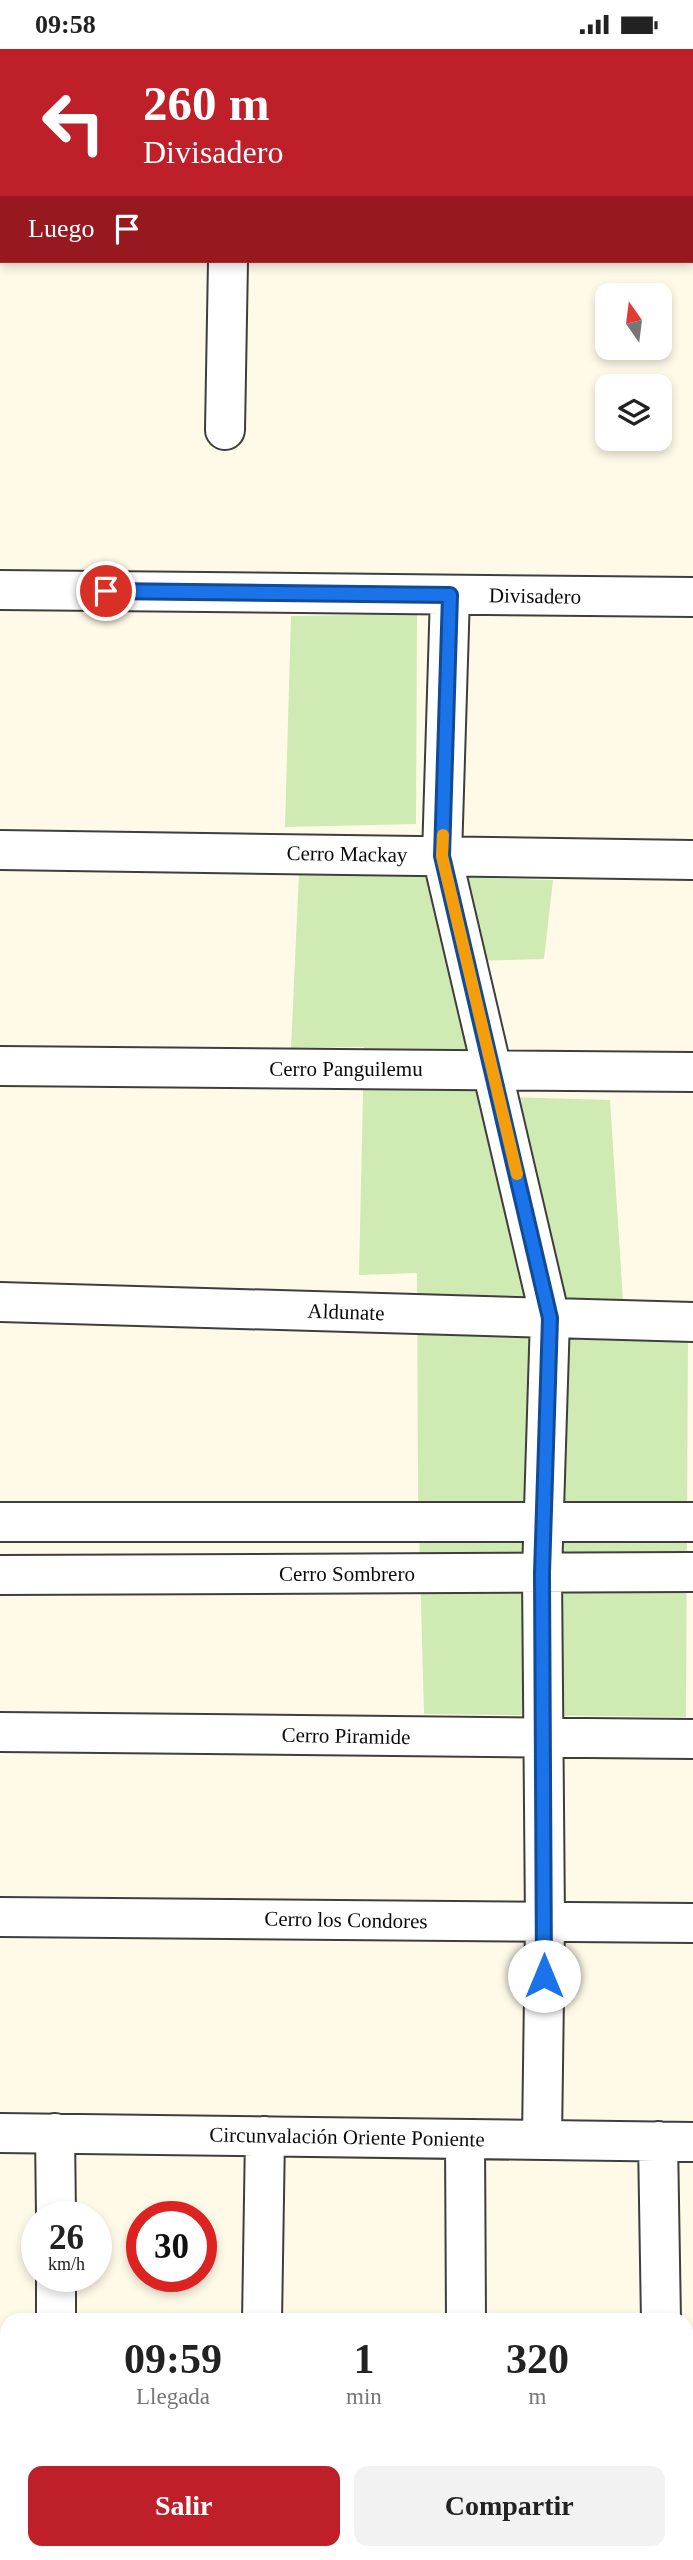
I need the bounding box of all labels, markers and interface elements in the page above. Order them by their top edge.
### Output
text: 09:58 [35,10,96,39]
text: 260 m [143,76,270,131]
icon: left [28,77,119,168]
text: Divisadero [143,134,283,170]
icon: arrive [108,210,146,248]
text: Luego [28,214,94,243]
north arrow [595,283,672,361]
map controls [595,283,672,451]
button: layers [595,374,672,451]
pin [76,561,136,621]
icon: arrive [87,572,125,610]
street label: Divisadero [489,583,581,609]
street label: Cerro Mackay [286,841,408,867]
street label: Cerro Panguilemu [269,1057,423,1081]
street label: Aldunate [307,1299,385,1325]
street label: Cerro Sombrero [279,1562,415,1586]
street label: Cerro Piramide [281,1723,411,1749]
street label: Cerro los Condores [264,1907,428,1933]
position arrow [507,1939,581,2013]
street label: Circunvalación Oriente Poniente [209,2123,485,2151]
speed limit sign: 30 [126,2201,217,2292]
text: 26 [49,2218,84,2257]
text: km/h [48,2254,85,2274]
text: 09:59 [124,2336,222,2382]
text: 1 [353,2336,374,2382]
text: 320 [506,2336,569,2382]
text: Llegada [136,2384,210,2409]
text: min [346,2384,382,2409]
text: m [528,2384,546,2409]
button: Salir [28,2466,340,2546]
button: Compartir [354,2466,665,2546]

